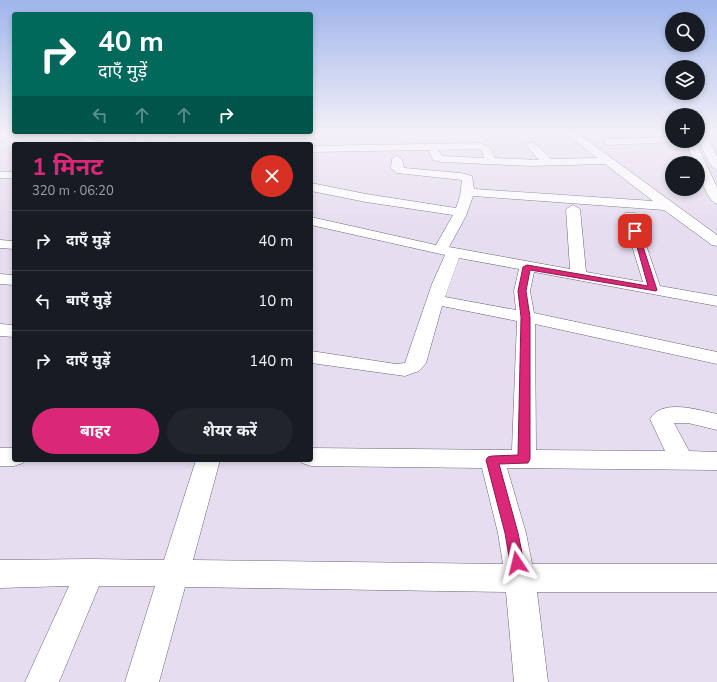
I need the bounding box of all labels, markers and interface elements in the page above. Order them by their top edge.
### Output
map controls [665,12,705,196]
button: search [665,12,705,52]
text: 40 m [98,23,164,61]
icon: right [32,28,84,80]
text: दाएँ मुड़ें [98,59,147,83]
button: layers [665,60,705,100]
icon: left [89,104,111,126]
icon: ahead [131,104,153,126]
icon: ahead [173,104,195,126]
icon: right [215,104,237,126]
button: + [665,108,705,148]
text: 1 मिनट [32,151,103,183]
button: close [251,155,293,197]
button: − [665,156,705,196]
text: 320 m · 06:20 [32,182,114,200]
pin [618,214,652,248]
icon: arrive [624,220,646,242]
icon: right [32,230,54,252]
text: दाएँ मुड़ें [66,230,110,250]
text: 40 m [258,231,293,251]
icon: left [32,290,54,312]
text: बाएँ मुड़ें [66,290,111,310]
text: 10 m [258,291,293,311]
icon: right [32,350,54,372]
text: दाएँ मुड़ें [66,350,110,370]
text: 140 m [249,351,293,371]
button: बाहर [32,408,159,454]
button: शेयर करें [167,408,293,454]
position arrow [496,542,538,584]

